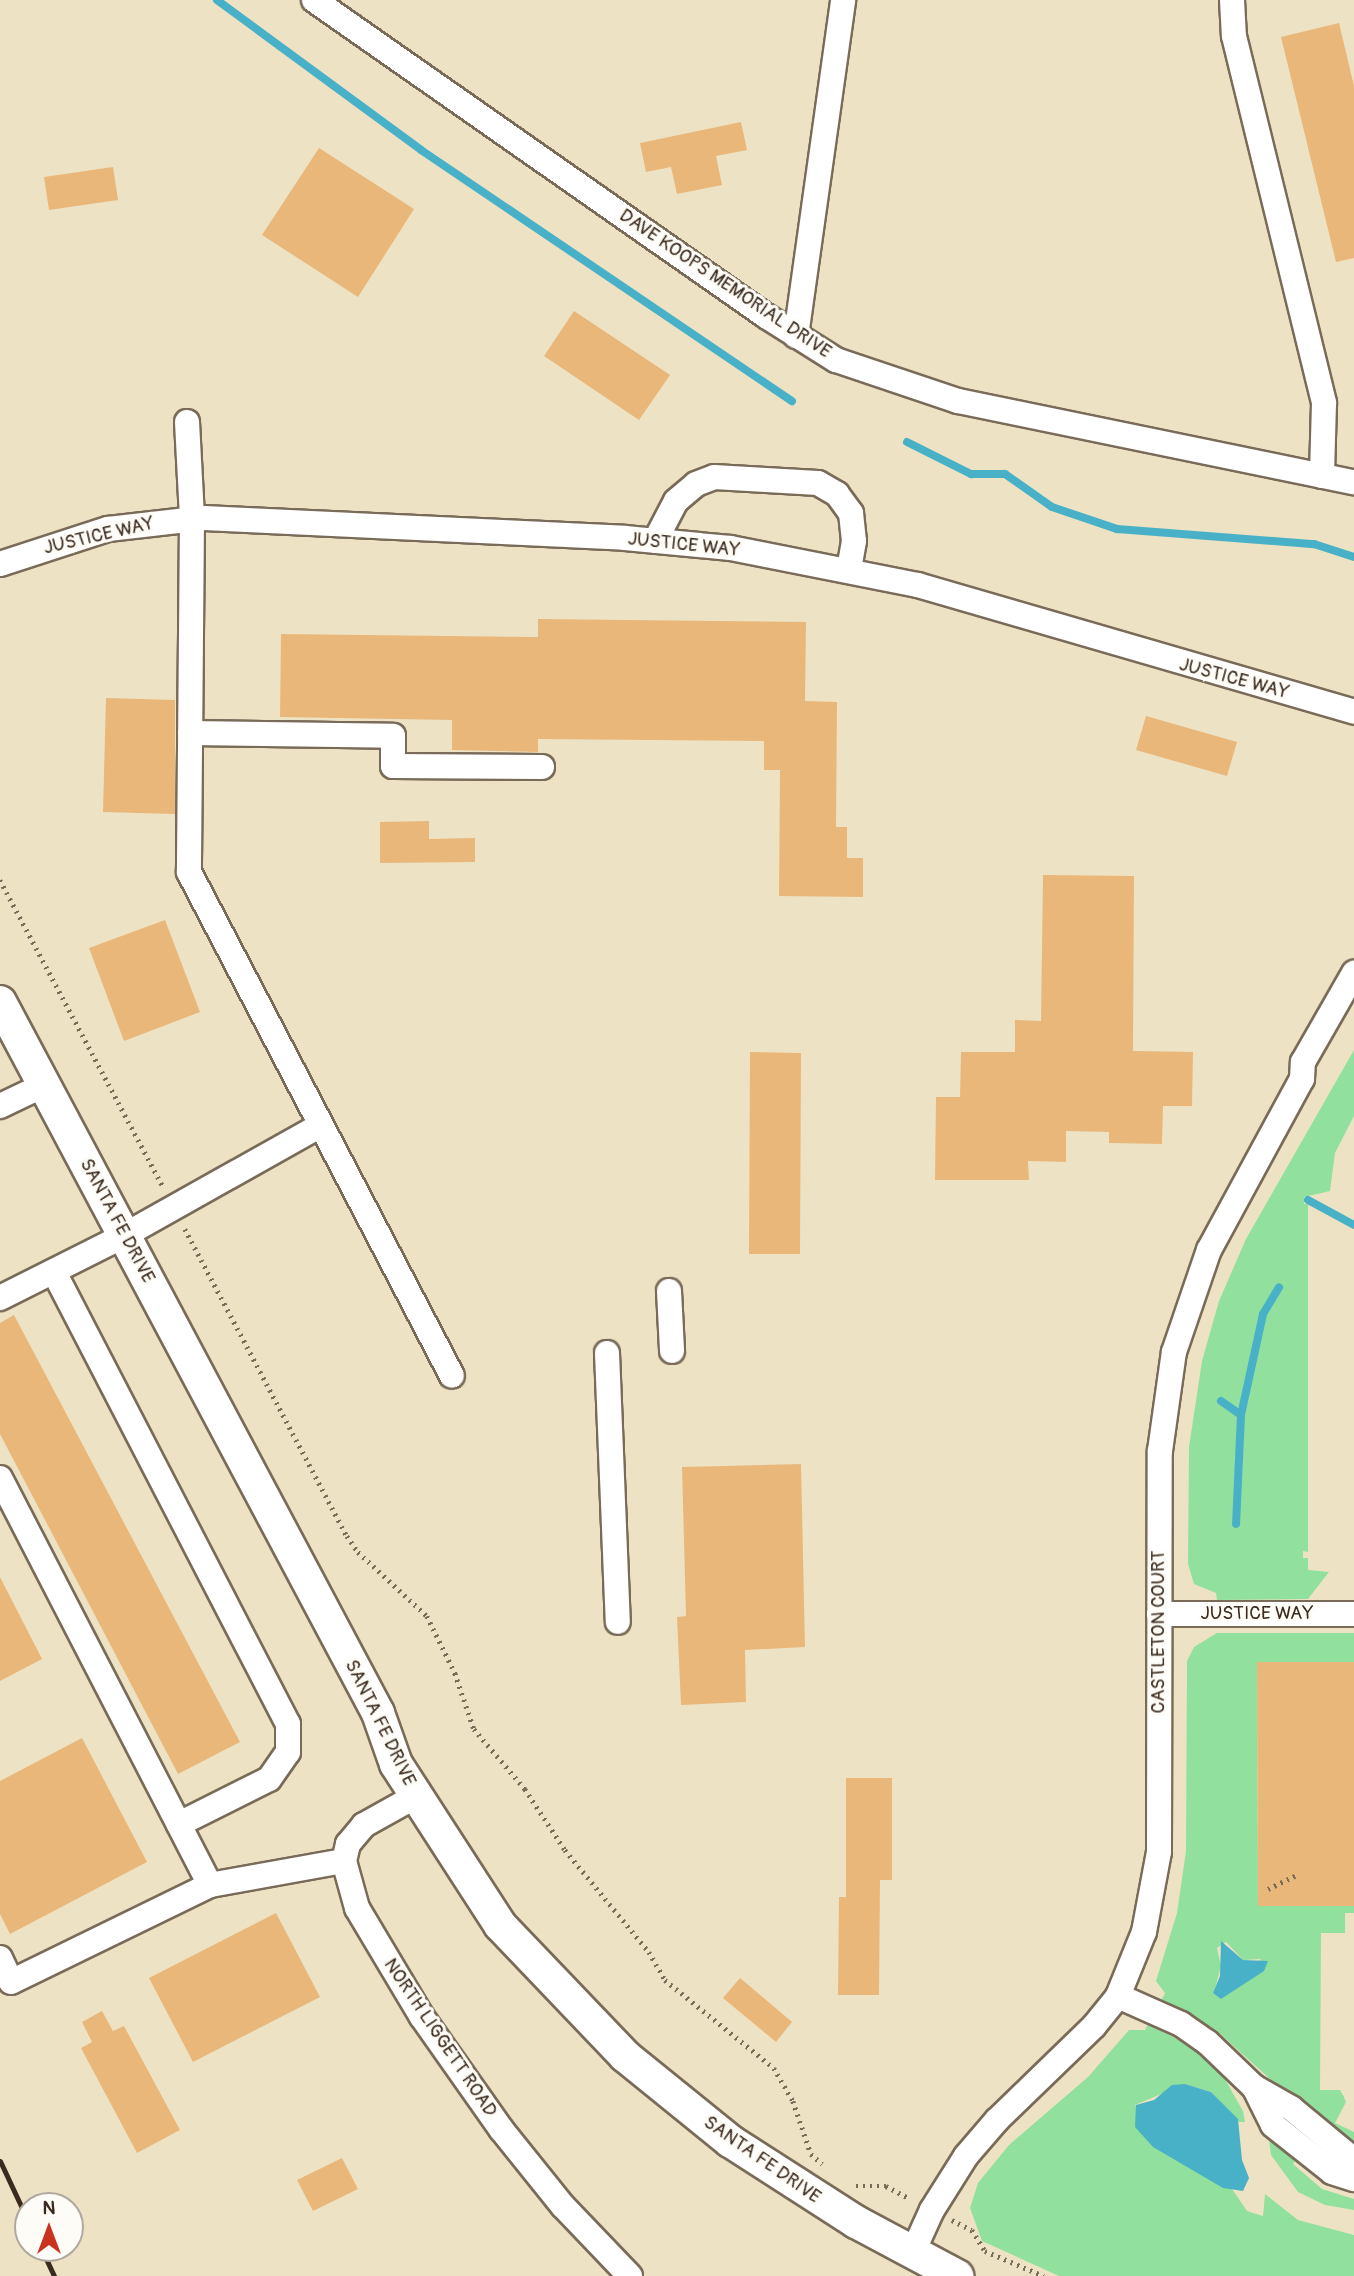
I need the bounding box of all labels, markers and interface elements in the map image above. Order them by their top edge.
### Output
street label: DAVE KOOPS MEMORIAL DRIVE [615,204,835,364]
street label: JUSTICE WAY [41,512,157,560]
street label: JUSTICE WAY [627,528,741,562]
street label: JUSTICE WAY [1177,653,1291,705]
street label: SANTA FE DRIVE [75,1155,159,1287]
street label: CASTLETON COURT [1148,1550,1170,1714]
street label: JUSTICE WAY [1201,1603,1313,1625]
street label: SANTA FE DRIVE [340,1656,420,1790]
street label: NORTH LIGGETT ROAD [378,1954,502,2122]
street label: SANTA FE DRIVE [699,2111,825,2209]
north arrow [14,2192,84,2262]
text: N [43,2196,55,2220]

